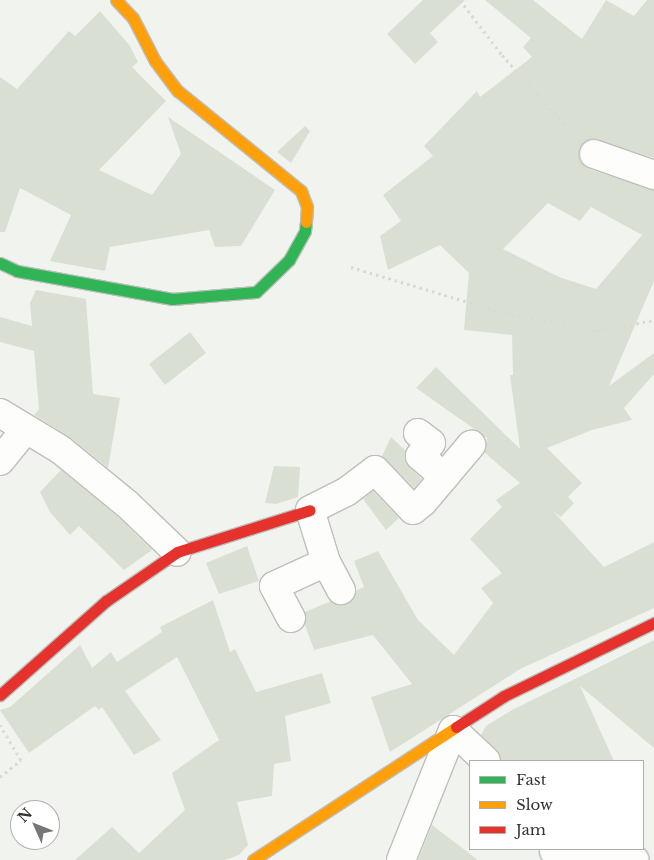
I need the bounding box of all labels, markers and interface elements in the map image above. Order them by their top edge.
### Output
legend [469,760,644,850]
text: Fast [516,770,546,789]
text: Slow [516,795,553,814]
north arrow [10,800,60,850]
text: N [14,804,36,826]
text: Jam [516,820,546,839]

